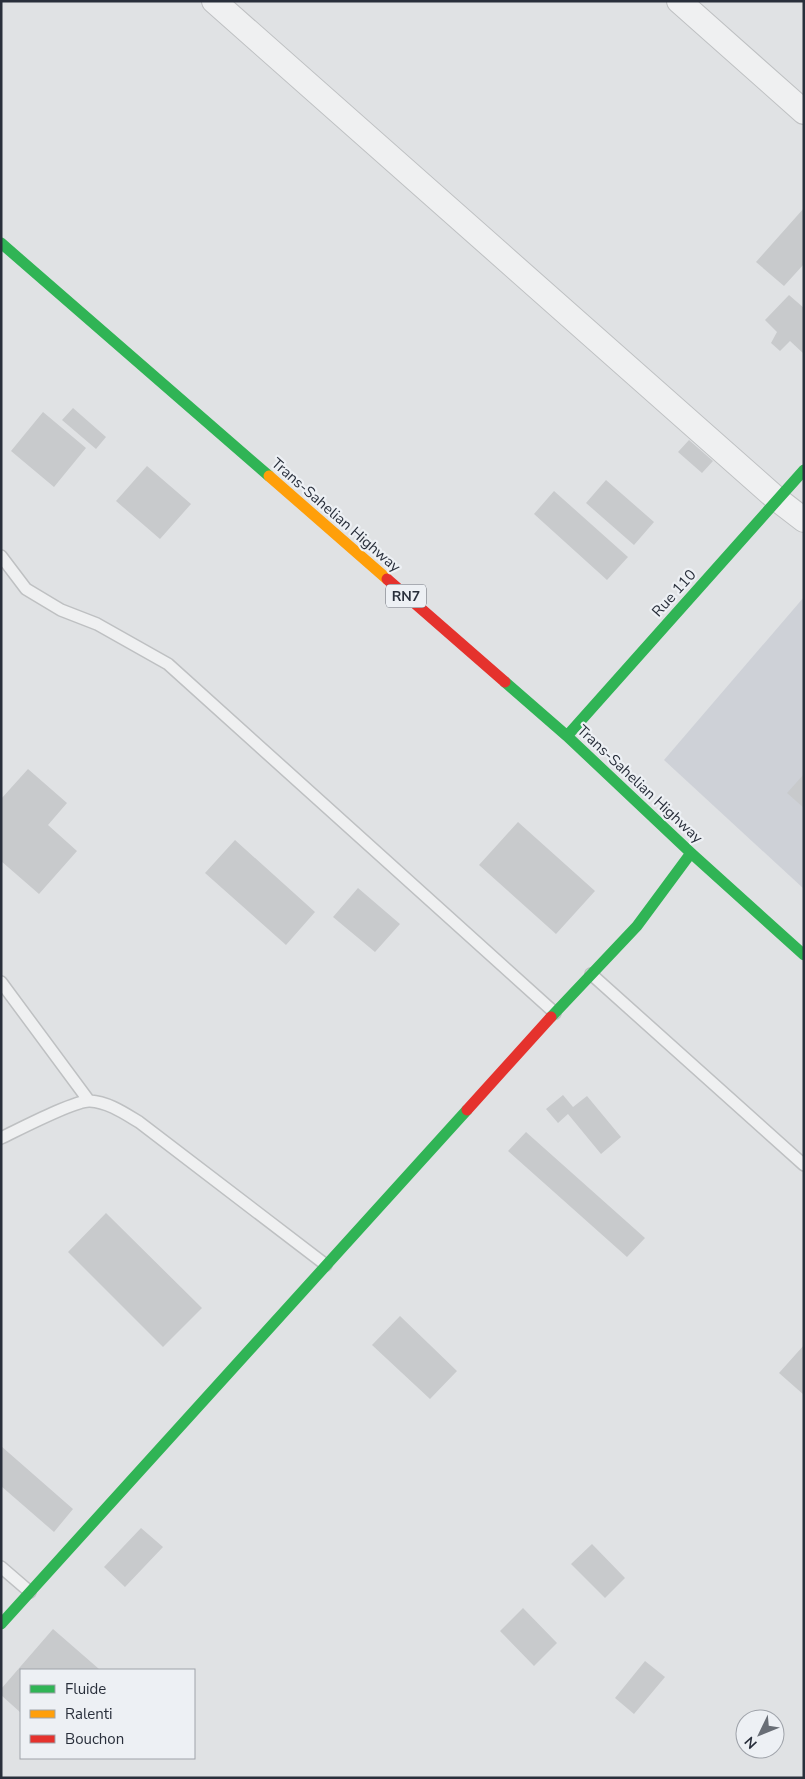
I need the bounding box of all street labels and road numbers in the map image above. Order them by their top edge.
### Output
street label: Trans-Sahelian Highway [267,453,405,577]
street label: Rue 110 [647,565,701,621]
road number: RN7 [386,584,426,608]
street label: Trans-Sahelian Highway [573,720,707,848]

